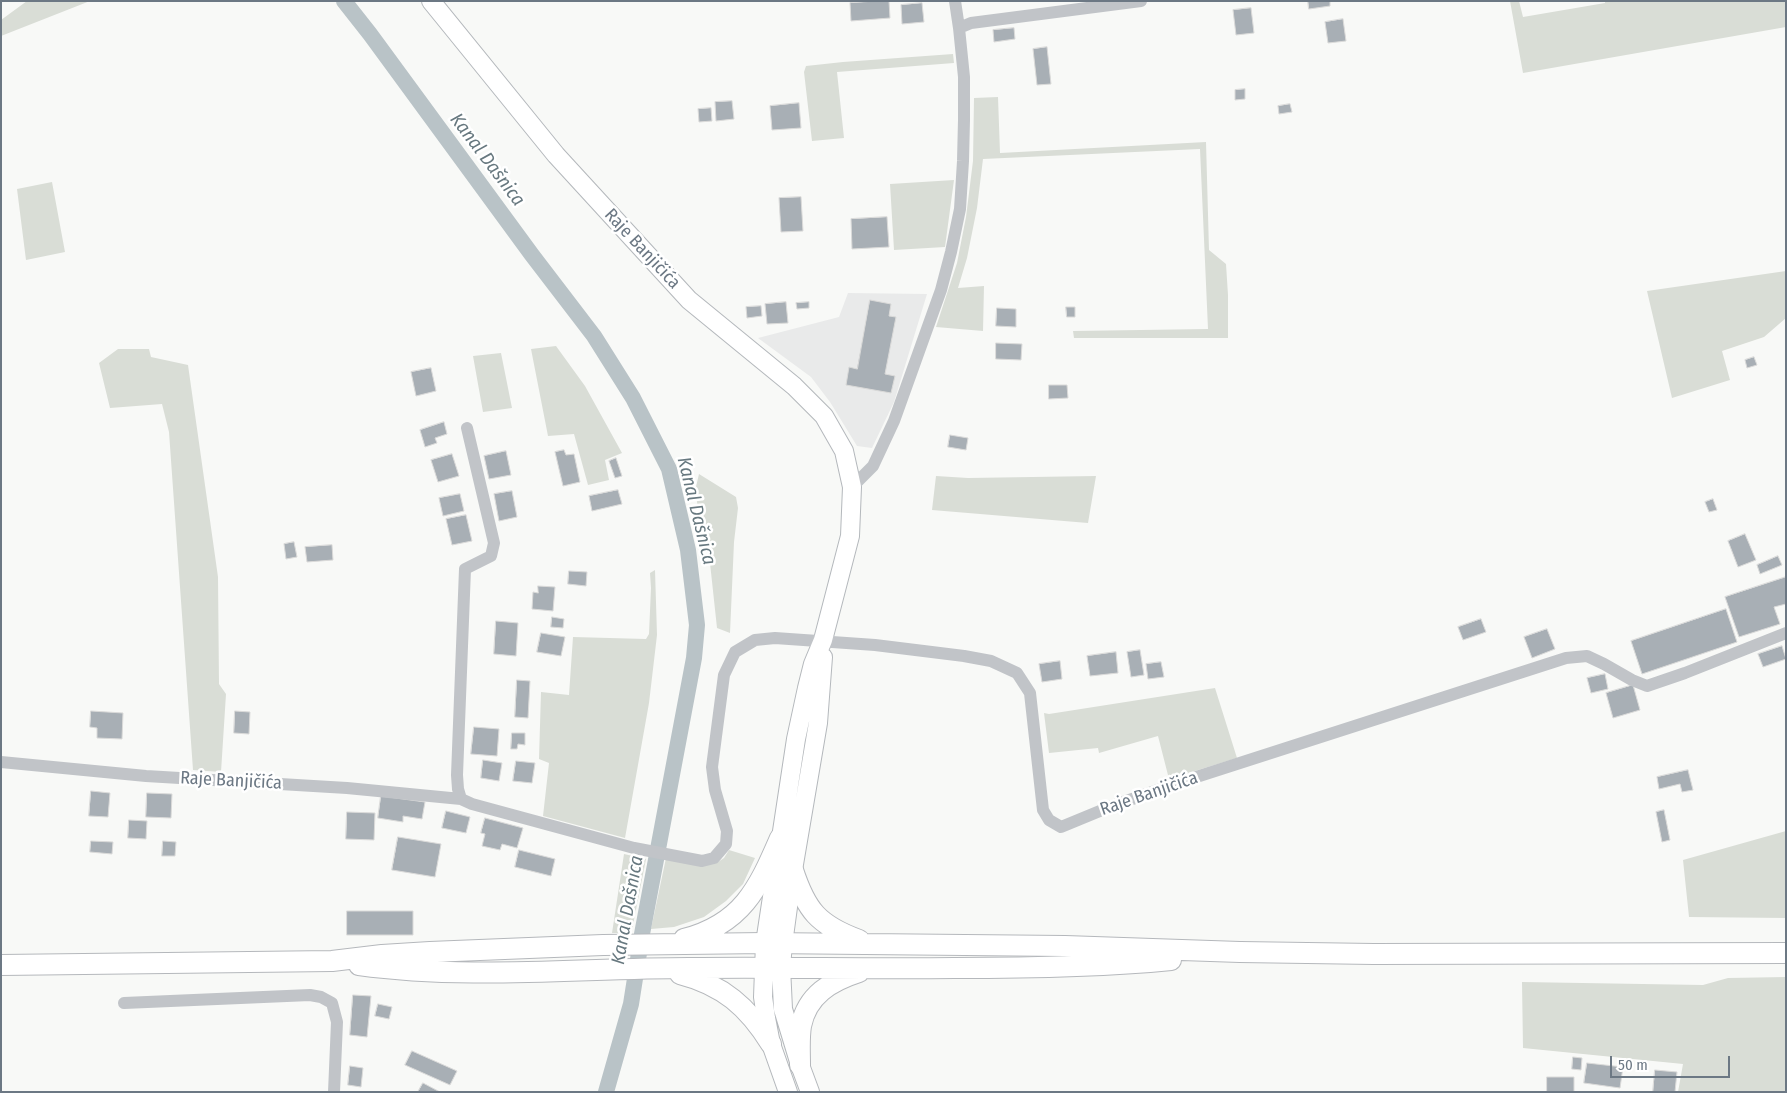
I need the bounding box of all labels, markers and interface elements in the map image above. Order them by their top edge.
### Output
water label: Kanal Dašnica [445,109,529,211]
street label: Raje Banjičića [599,204,685,294]
water label: Kanal Dašnica [672,455,720,567]
street label: Raje Banjičića [1097,767,1201,821]
street label: Raje Banjičića [180,768,282,794]
water label: Kanal Dašnica [607,854,649,966]
scale bar [1612,1046,1732,1078]
text: 50 m [1618,1056,1648,1074]

